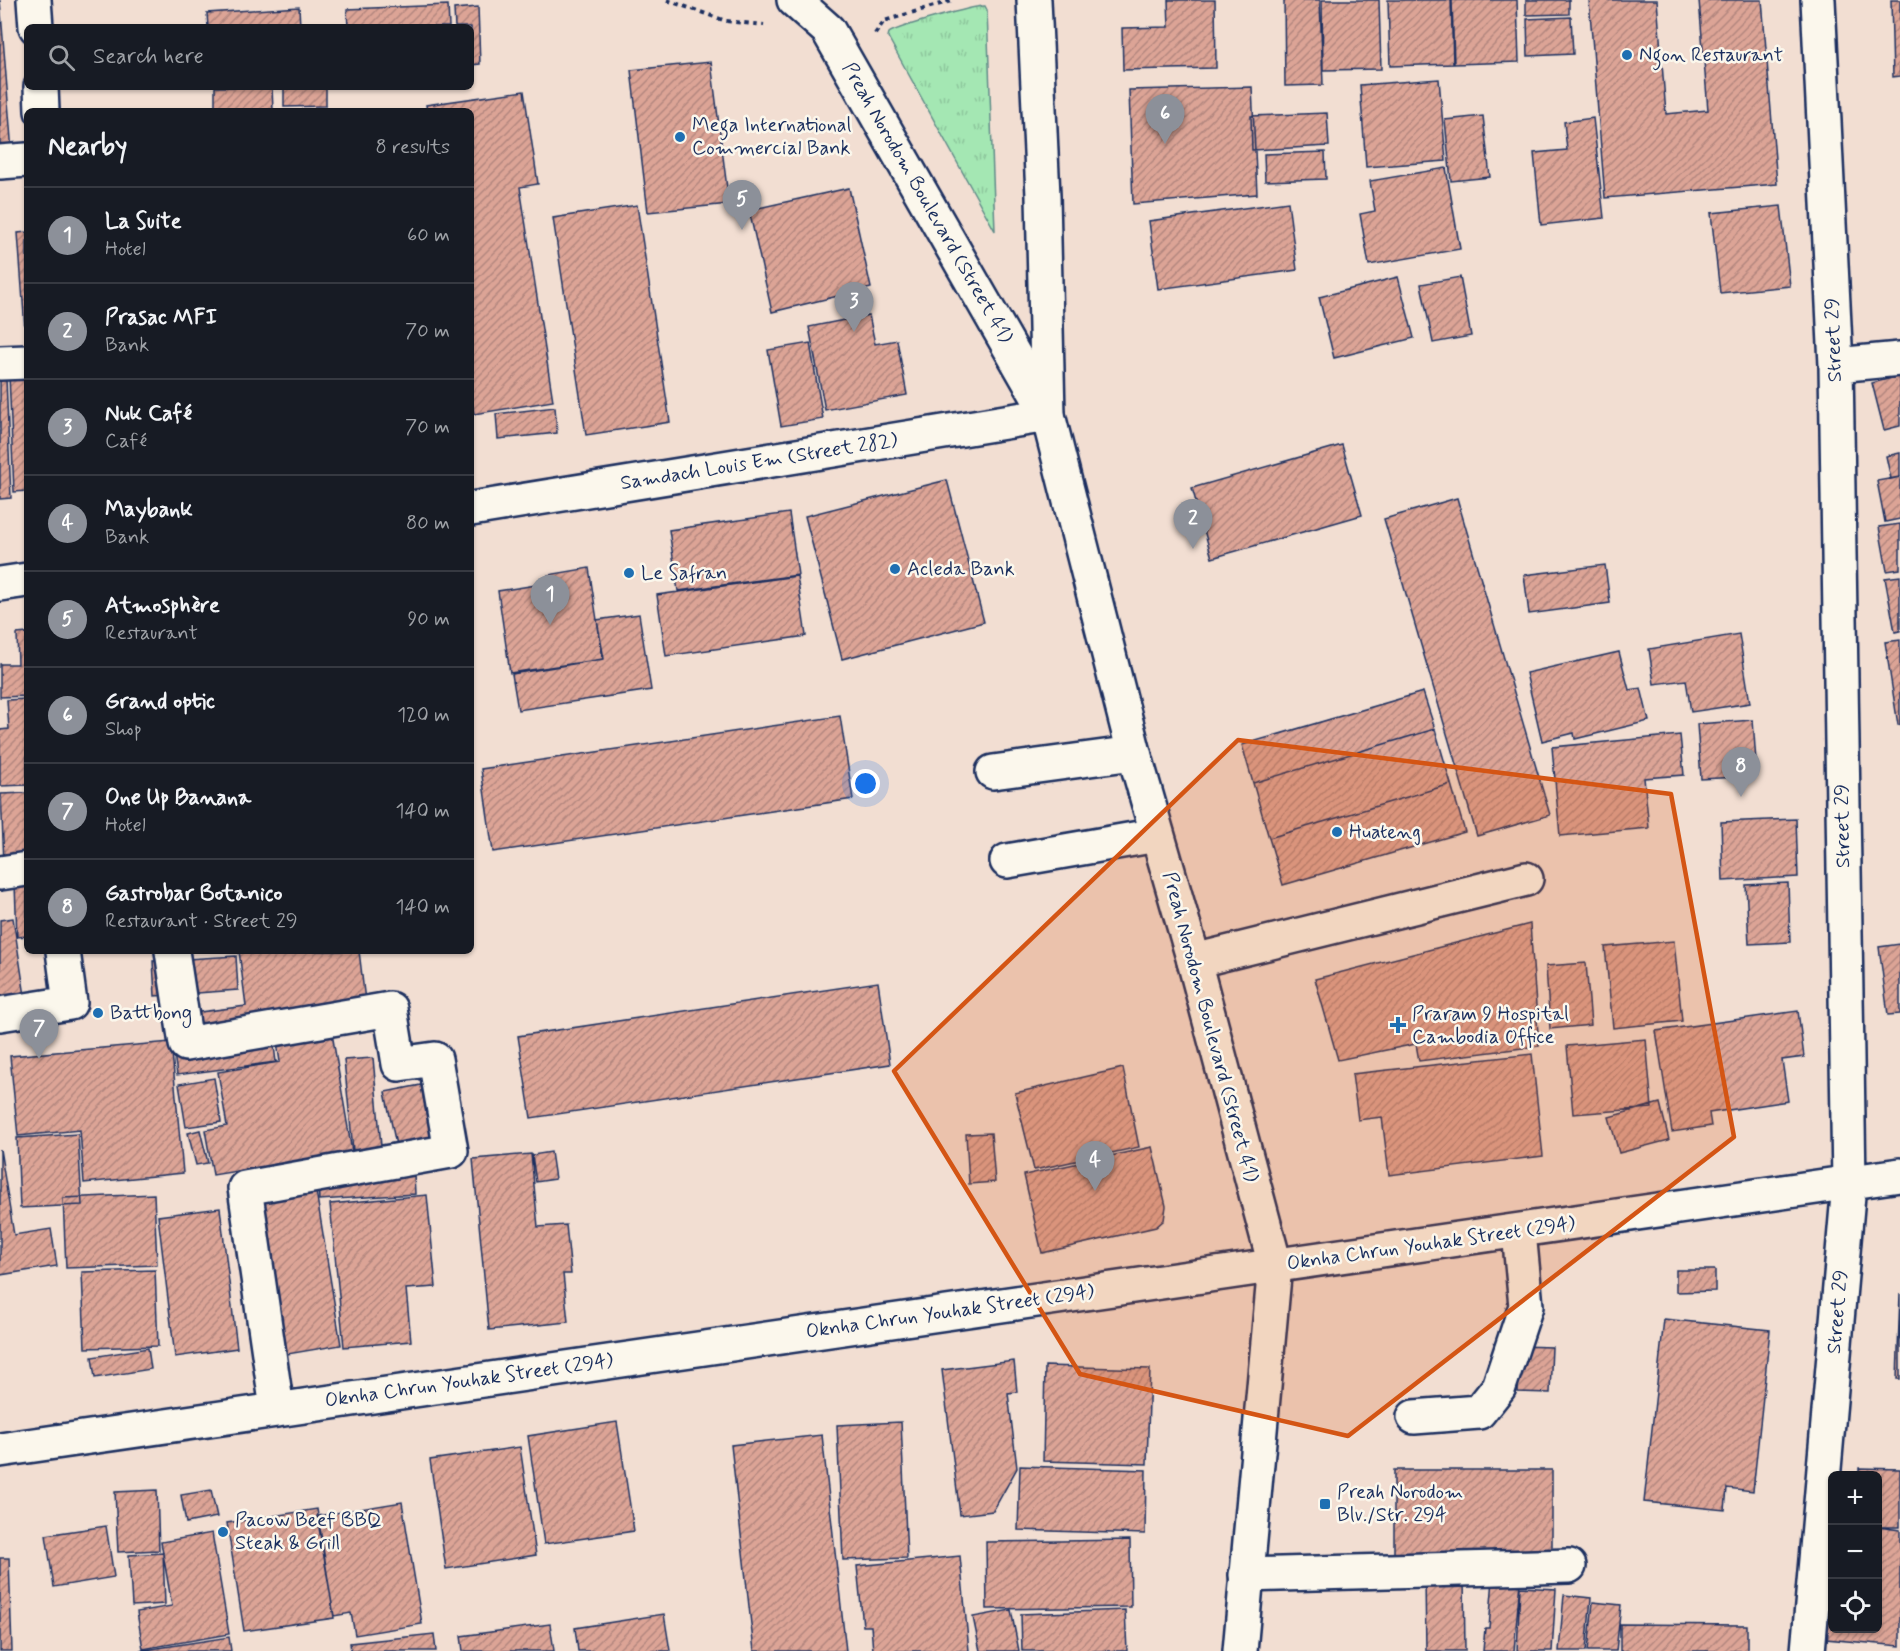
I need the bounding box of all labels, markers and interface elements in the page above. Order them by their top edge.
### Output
search box [24,24,474,90]
icon: search [45,41,78,74]
place label: Ngon Restaurant [1639,42,1783,71]
text: Search here [93,43,204,71]
marker: Ngon Restaurant [1620,48,1634,62]
street label: Preah Norodom Boulevard (Street 41) [835,58,1019,348]
pin: 6 [1146,94,1184,144]
place label: Mega International Commercial Bank [692,112,851,162]
text: Nearby [48,130,127,164]
marker: Mega International Commercial Bank [673,130,687,144]
text: 8 results [376,134,450,161]
pin: 5 [722,180,762,230]
text: La Suite [105,208,182,236]
text: 1 [63,222,72,249]
text: 60 m [407,222,450,249]
text: Hotel [105,236,146,263]
pin: 3 [834,282,874,332]
street label: Street 29 [1819,297,1849,383]
text: Prasac MFI [105,304,217,332]
text: 2 [63,318,72,345]
text: 70 m [405,318,450,345]
text: Bank [105,332,149,359]
text: Nuk Café [105,400,192,428]
text: 3 [63,414,72,441]
text: 70 m [405,414,450,441]
street label: Samdach Louis Em (Street 282) [619,427,899,497]
text: Café [105,428,147,455]
text: Maybank [105,496,193,524]
pin: 2 [1174,500,1212,549]
text: 4 [62,510,73,537]
text: 80 m [406,510,450,537]
text: Bank [105,524,149,551]
place label: Acleda Bank [907,556,1015,583]
place label: Le Safran [641,560,727,587]
marker: Acleda Bank [888,562,902,576]
marker: Le Safran [622,566,636,580]
pin: 1 [530,576,570,625]
text: Atmosphère [105,592,220,620]
text: 5 [62,606,74,633]
text: 90 m [407,606,450,633]
text: Restaurant [105,620,198,647]
text: Grand optic [105,688,215,716]
text: 6 [62,702,73,729]
text: 120 m [397,702,450,729]
text: Shop [105,716,142,743]
pin: 8 [1722,748,1760,797]
your location [851,769,880,798]
text: One Up Banana [105,784,251,812]
street label: Street 29 [1829,784,1857,868]
text: 7 [61,798,74,825]
text: 140 m [396,798,450,825]
text: Hotel [105,812,146,839]
place label: Huateng [1349,819,1421,846]
marker: Huateng [1330,825,1344,839]
street label: Preah Norodom Boulevard (Street 41) [1155,869,1265,1185]
text: Gastrobar Botanico [105,880,282,908]
text: 8 [62,894,73,921]
text: 140 m [396,894,450,921]
text: Restaurant · Street 29 [105,908,298,935]
place label: Battbong [110,1000,192,1028]
place label: Praram 9 Hospital Cambodia Office [1412,1001,1569,1051]
marker: Battbong [91,1006,105,1020]
pin: 7 [20,1010,58,1059]
marker: Praram 9 Hospital Cambodia Office [1389,1016,1407,1034]
pin: 4 [1076,1142,1114,1191]
street label: Oknha Chrun Youhak Street (294) [1285,1210,1577,1278]
street label: Street 29 [1821,1269,1855,1355]
street label: Oknha Chrun Youhak Street (294) [804,1278,1096,1346]
street label: Oknha Chrun Youhak Street (294) [323,1347,615,1415]
map controls [1828,1471,1882,1633]
button: + [1828,1471,1882,1525]
place label: Preah Norodom Blv./Str. 294 [1337,1479,1463,1529]
marker: Preah Norodom Blv./Str. 294 [1318,1497,1332,1511]
place label: Pacow Beef BBQ Steak & Grill [235,1507,382,1557]
marker: Pacow Beef BBQ Steak & Grill [216,1525,230,1539]
button: − [1828,1525,1882,1579]
button: locate [1828,1579,1882,1633]

